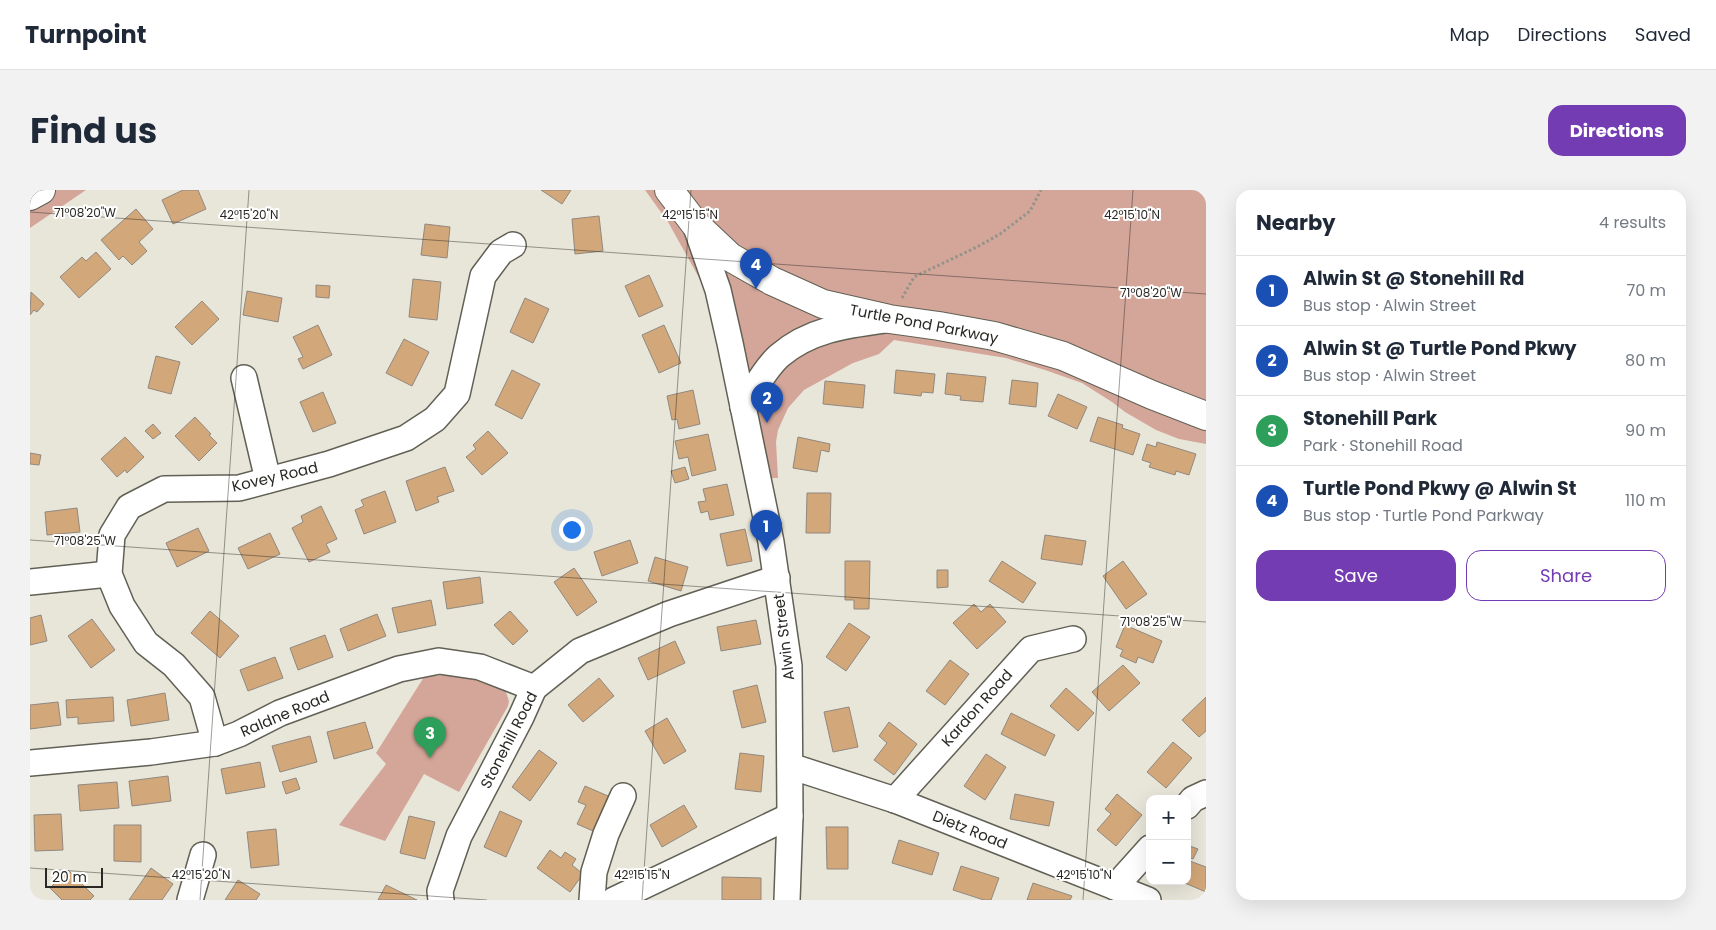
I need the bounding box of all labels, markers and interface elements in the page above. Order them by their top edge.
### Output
text: Turnpoint [25,18,146,51]
text: Map [1450,22,1489,47]
text: Directions [1517,22,1607,47]
text: Saved [1635,22,1691,47]
button: Directions [1548,105,1686,156]
text: Find us [30,106,157,155]
text: 71°08'20"W [54,204,116,221]
text: 42°15'20"N [219,206,279,223]
text: 42°15'15"N [662,206,718,223]
text: 42°15'10"N [1104,206,1160,223]
text: Nearby [1256,208,1336,237]
text: 4 results [1599,211,1666,234]
pin: 4 [740,248,772,289]
text: Alwin St @ Stonehill Rd [1303,265,1524,292]
text: 1 [1269,279,1275,302]
text: 70 m [1626,279,1666,302]
text: 71°08'20"W [1120,284,1182,301]
text: Bus stop · Alwin Street [1303,294,1476,317]
street label: Turtle Pond Parkway [848,299,1001,348]
text: Alwin St @ Turtle Pond Pkwy [1303,335,1576,362]
text: 2 [1267,349,1277,372]
text: 80 m [1625,349,1666,372]
text: Bus stop · Alwin Street [1303,364,1476,387]
pin: 2 [751,382,783,423]
text: Stonehill Park [1303,405,1437,432]
text: 3 [1267,419,1277,442]
text: 90 m [1625,419,1666,442]
text: Park · Stonehill Road [1303,434,1463,457]
street label: Kovey Road [230,456,320,497]
text: Turtle Pond Pkwy @ Alwin St [1303,475,1576,502]
text: 4 [1267,489,1277,512]
text: 110 m [1625,489,1666,512]
text: Bus stop · Turtle Pond Parkway [1303,504,1544,527]
pin: 1 [750,510,782,551]
your location [559,517,585,543]
text: 71°08'25"W [54,532,116,549]
button: Save [1256,550,1456,601]
button: Share [1466,550,1666,601]
street label: Alwin Street [768,592,799,682]
text: 71°08'25"W [1120,613,1182,630]
street label: Kardon Road [936,665,1017,751]
street label: Raldne Road [237,685,333,742]
street label: Stonehill Road [475,688,542,792]
pin: 3 [414,717,446,758]
map controls [1146,795,1191,885]
button: + [1146,795,1191,840]
street label: Dietz Road [930,805,1011,854]
button: − [1146,840,1191,885]
scale bar [45,865,102,888]
text: 42°15'20"N [171,866,231,883]
text: 42°15'15"N [614,866,670,883]
text: 42°15'10"N [1056,866,1112,883]
text: 20 m [52,867,87,887]

